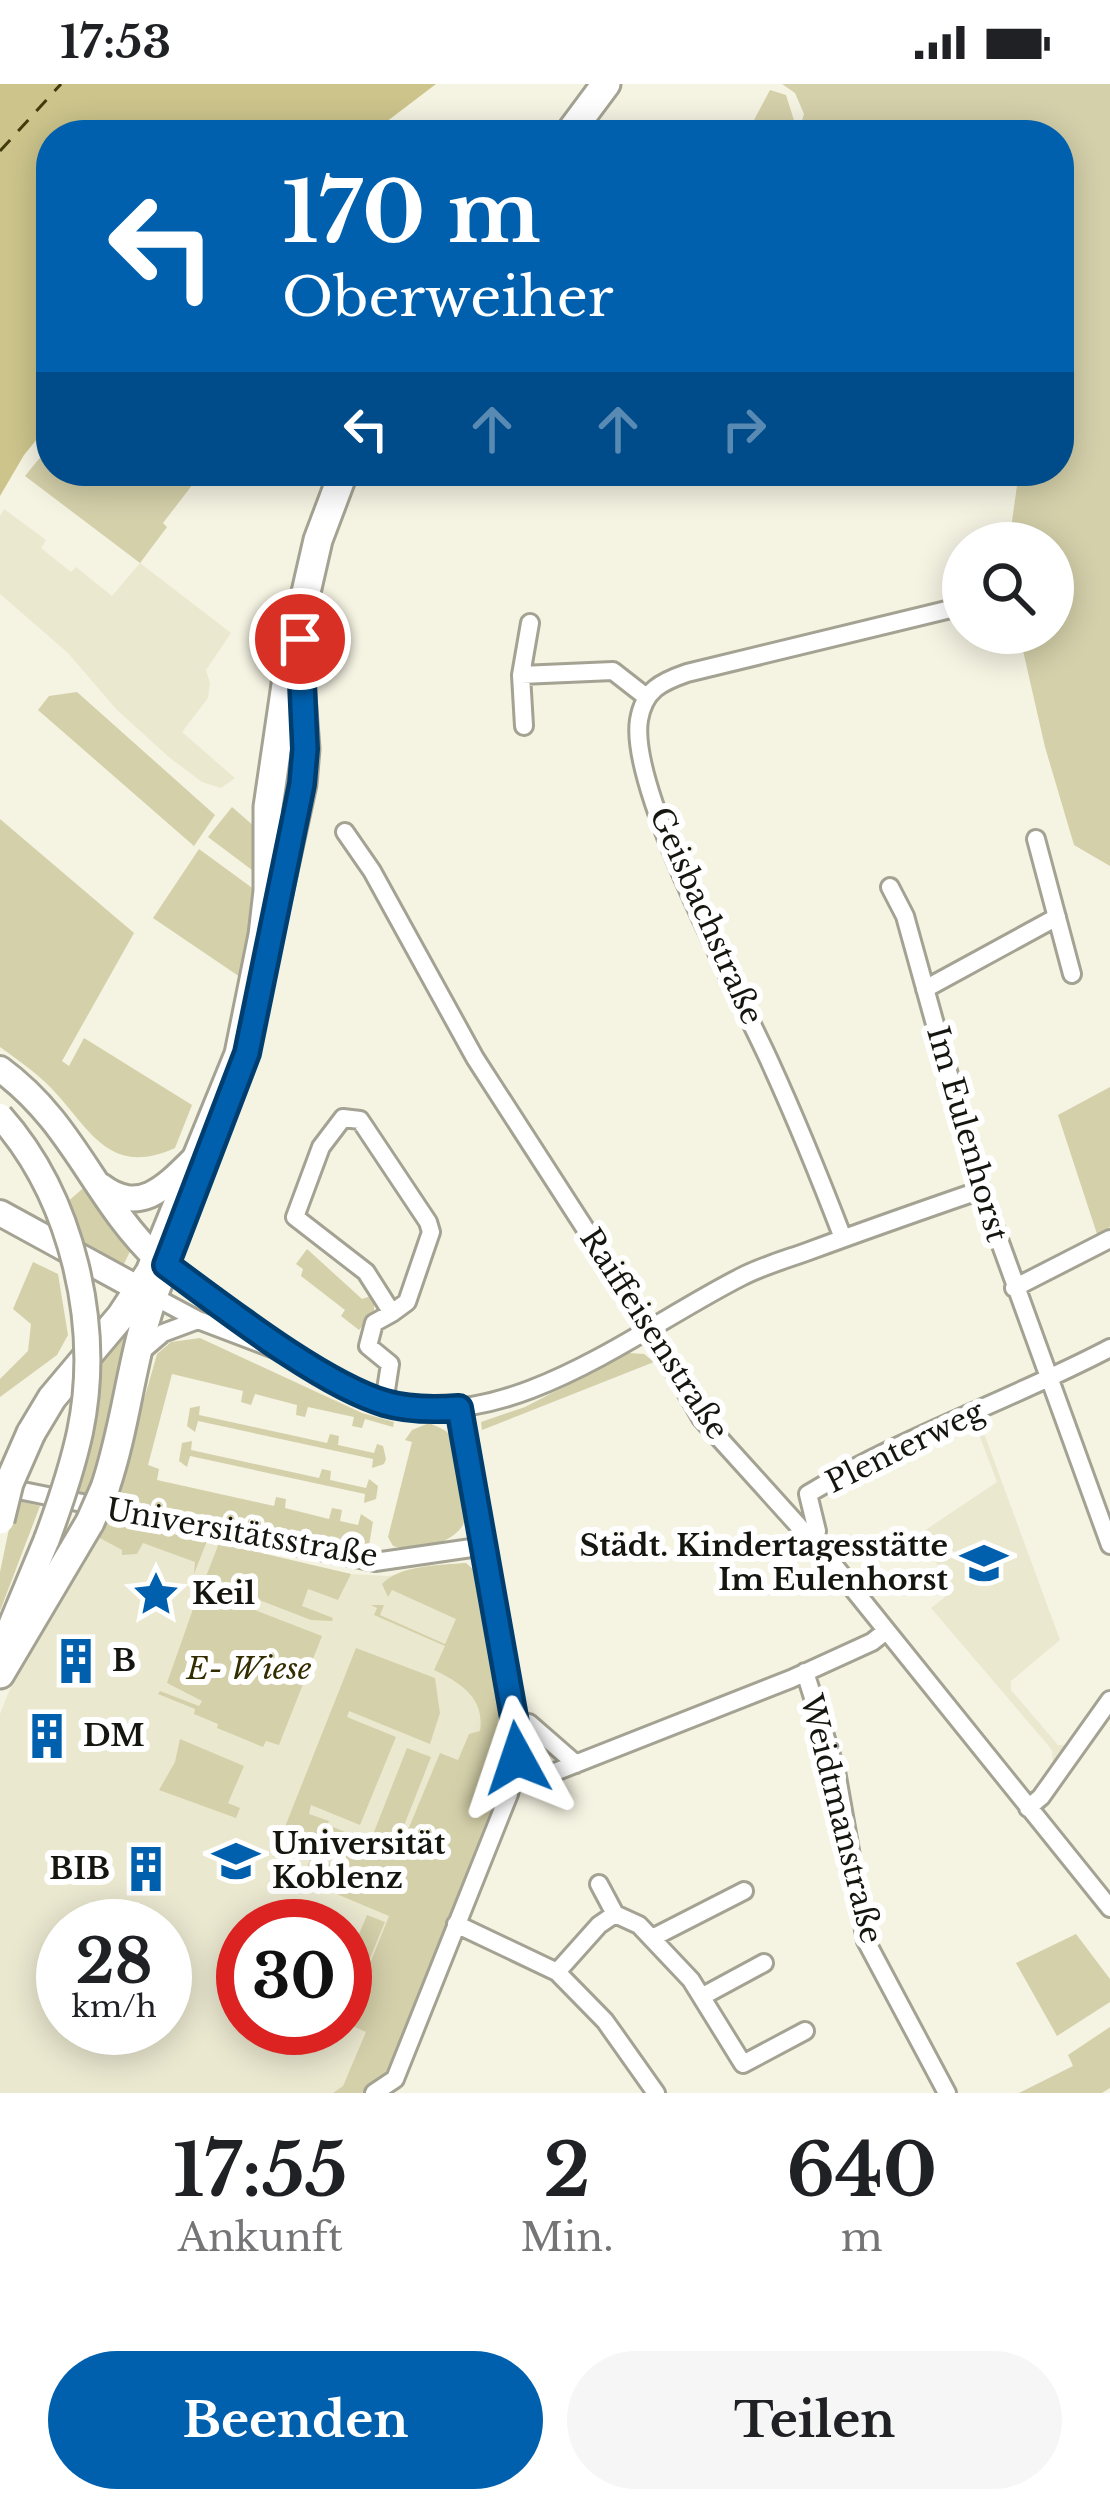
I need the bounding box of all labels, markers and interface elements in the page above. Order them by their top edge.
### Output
text: 17:53 [60,14,171,70]
text: 170 m [282,161,541,265]
icon: left [84,168,240,324]
text: Oberweiher [282,264,613,331]
icon: left [333,396,399,462]
icon: ahead [459,396,525,462]
icon: ahead [585,396,651,462]
icon: right [711,396,777,462]
map controls [942,522,1074,654]
button: search [942,522,1074,654]
pin [249,588,351,690]
icon: arrive [267,606,333,672]
street label: Geisbachstraße [642,802,771,1030]
street label: Im Eulenhorst [919,1022,1016,1246]
street label: Raiffeisenstraße [572,1221,737,1446]
street label: Plenterweg [820,1392,991,1501]
street label: Universitätsstraße [103,1490,381,1575]
place label: Städt. Kindertagesstätte Im Eulenhorst [579,1527,949,1598]
school or university icon: Städt. Kindertagesstätte Im Eulenhorst [959,1538,1009,1588]
place icon: Keil [131,1569,181,1619]
place label: Keil [192,1575,255,1612]
building icon: B [51,1636,101,1686]
place label: B [112,1642,136,1679]
park label: E- Wiese [185,1650,312,1687]
street label: Weidtmanstraße [792,1690,890,1947]
position arrow [454,1695,580,1821]
building icon: DM [22,1711,72,1761]
place label: DM [83,1717,145,1754]
place label: Universität Koblenz [272,1825,446,1896]
school or university icon: Universität Koblenz [211,1836,261,1886]
building icon: BIB [121,1844,171,1894]
place label: BIB [49,1850,110,1887]
speed limit sign: 30 [216,1899,372,2055]
text: 28 [75,1925,153,1999]
text: km/h [71,1988,157,2025]
text: 17:55 [173,2126,348,2215]
text: 2 [544,2126,590,2215]
text: 640 [786,2126,937,2215]
text: Ankunft [178,2213,343,2262]
text: Min. [520,2213,613,2262]
text: m [841,2213,883,2262]
button: Beenden [48,2351,543,2489]
button: Teilen [567,2351,1062,2489]

